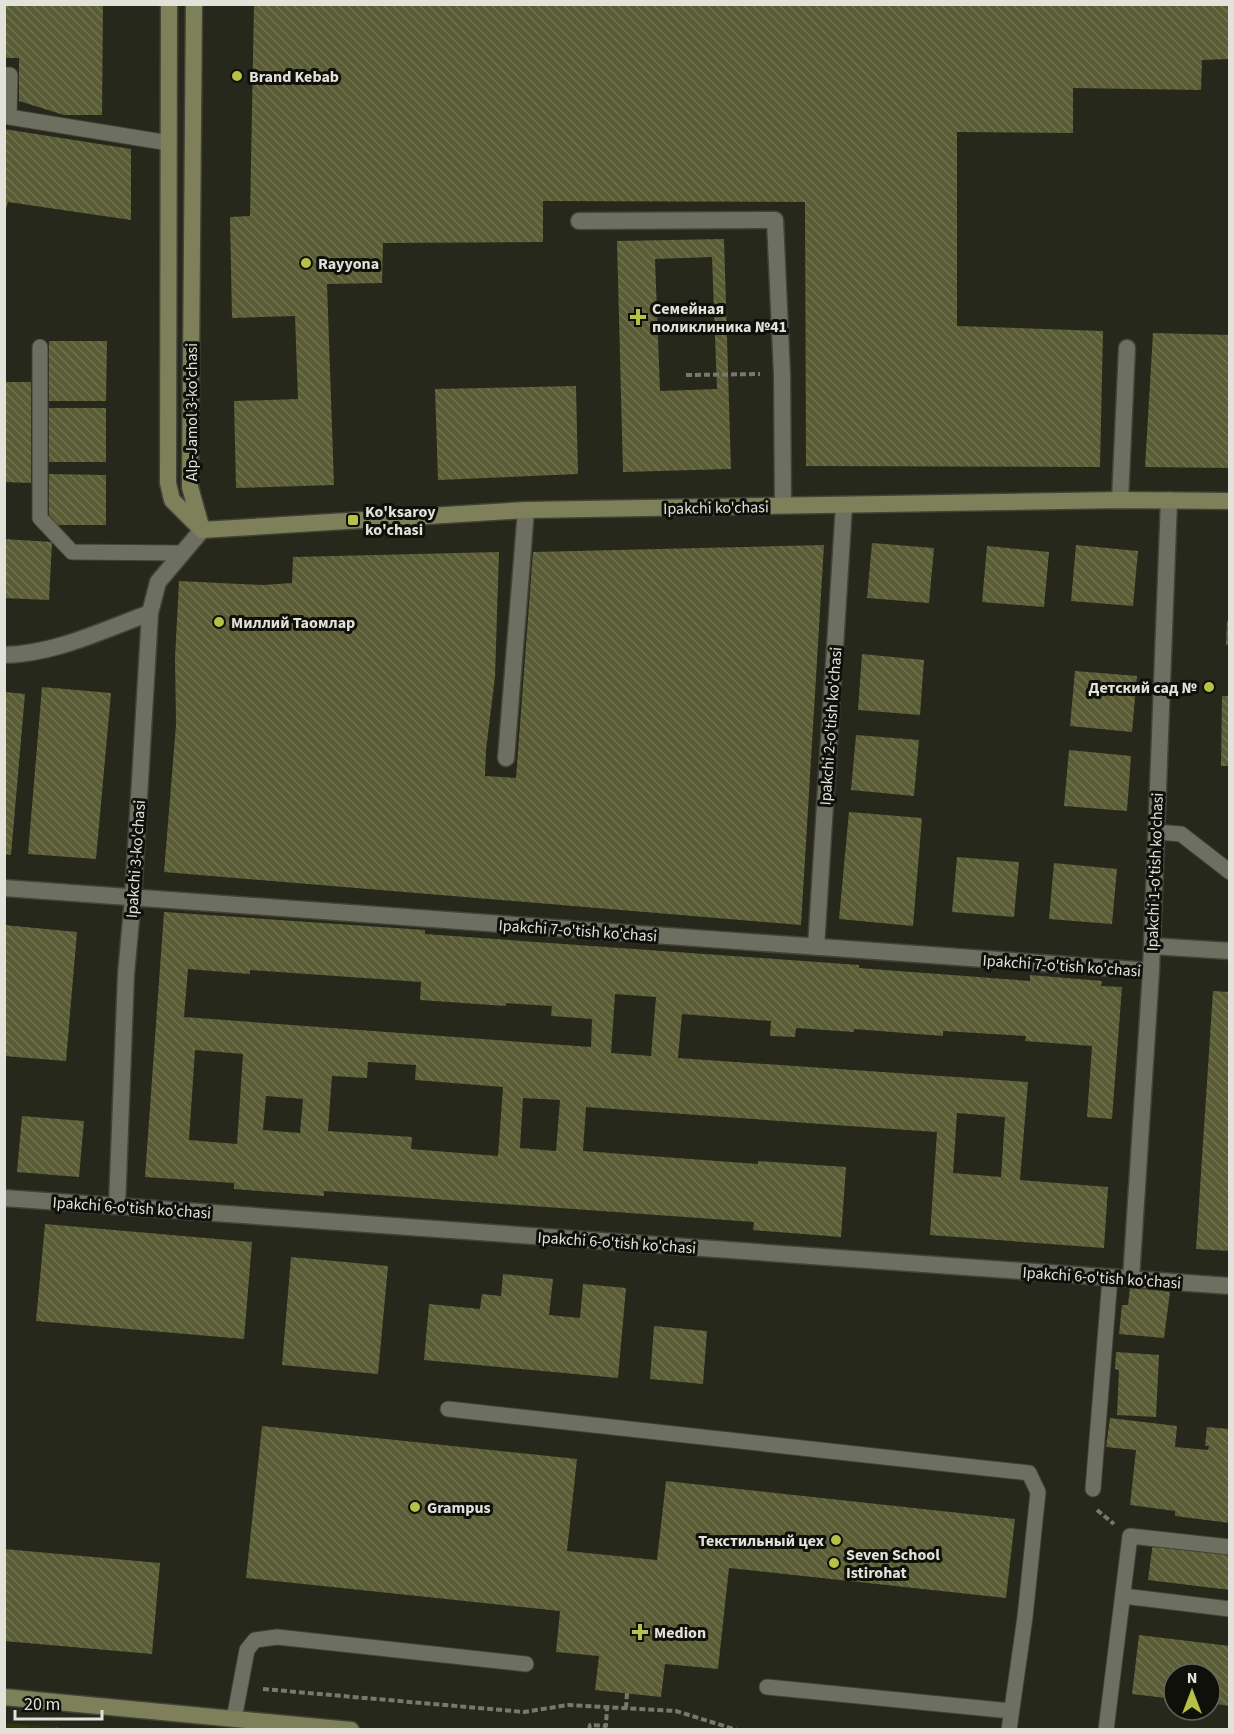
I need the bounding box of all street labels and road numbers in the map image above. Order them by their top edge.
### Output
street label: Alp-Jamol 3-ko'chasi [181,343,203,481]
street label: Ipakchi ko'chasi [663,496,769,520]
street label: Ipakchi 2-o'tish ko'chasi [814,646,848,806]
street label: Ipakchi 1-o'tish ko'chasi [1141,792,1169,952]
street label: Ipakchi 3-ko'chasi [121,799,151,919]
street label: Ipakchi 7-o'tish ko'chasi [498,914,658,948]
street label: Ipakchi 7-o'tish ko'chasi [982,949,1142,983]
street label: Ipakchi 6-o'tish ko'chasi [52,1191,212,1225]
street label: Ipakchi 6-o'tish ko'chasi [537,1226,697,1260]
street label: Ipakchi 6-o'tish ko'chasi [1022,1261,1182,1295]

